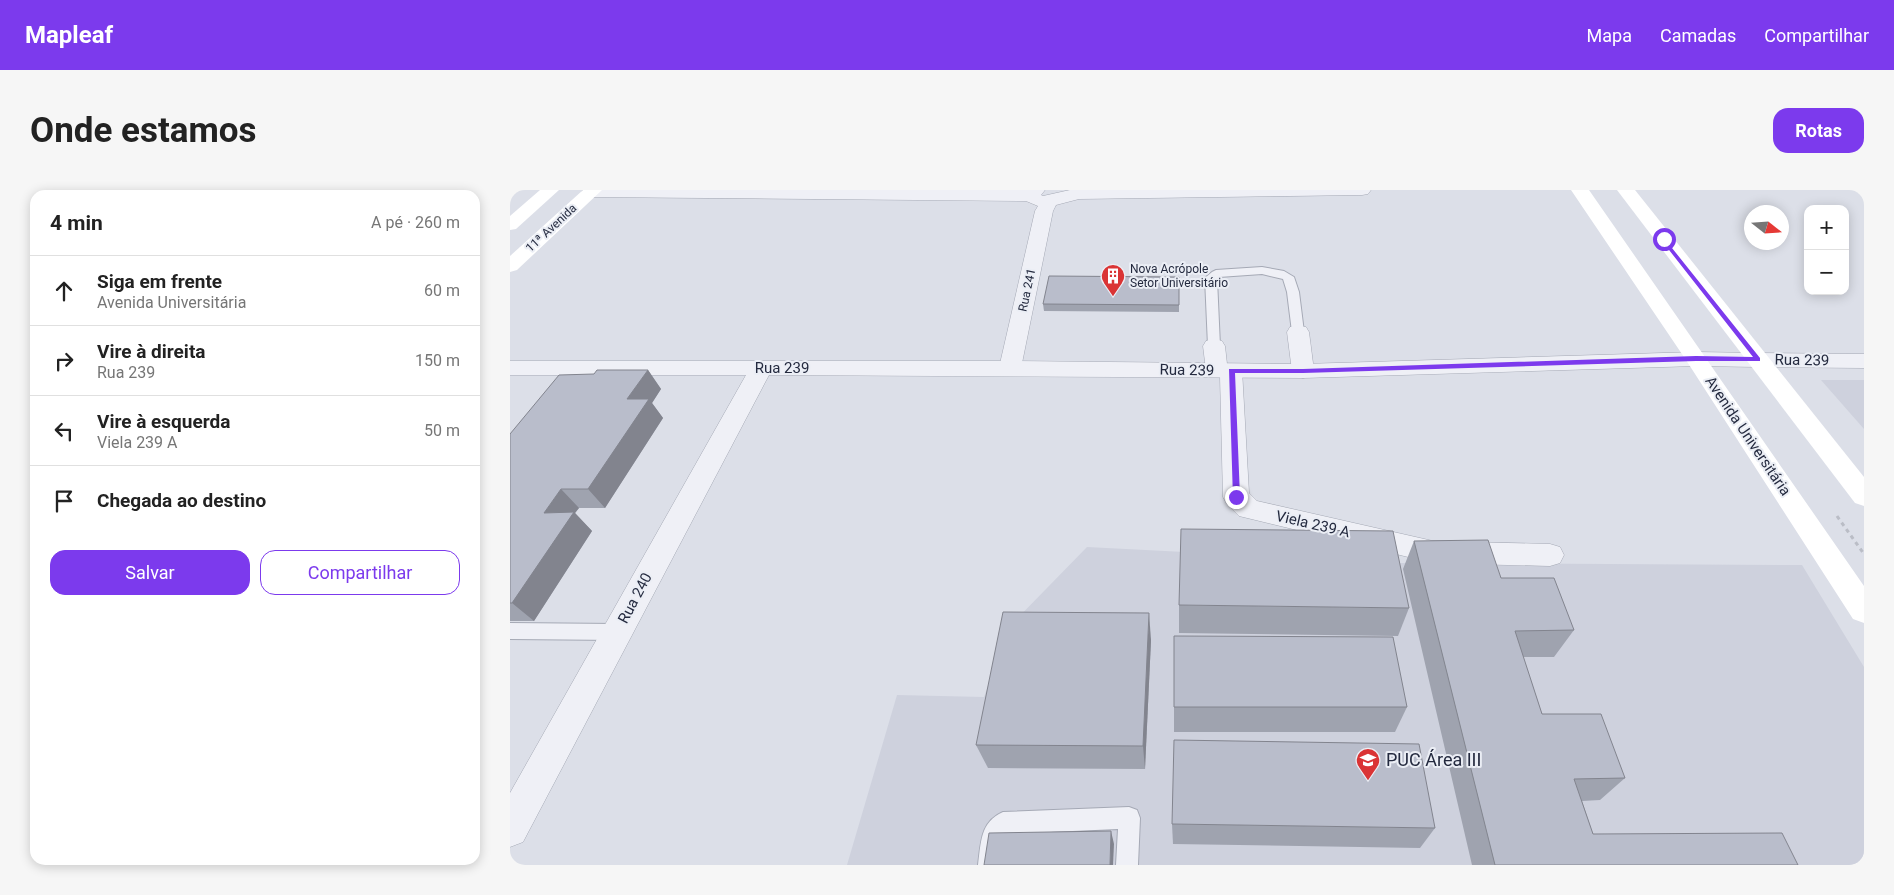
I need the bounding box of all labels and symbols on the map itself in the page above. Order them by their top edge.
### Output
street label: 11ª Avenida [523,201,579,255]
north arrow [1744,205,1789,250]
route start [1653,228,1676,251]
place label: Nova Acrópole Setor Universitário [1130,262,1228,290]
building icon: Nova Acrópole Setor Universitário [1100,263,1126,297]
street label: Rua 241 [1016,267,1038,313]
street label: Rua 239 [1775,351,1829,369]
street label: Rua 239 [755,359,809,377]
street label: Rua 239 [1160,361,1214,379]
street label: Avenida Universitária [1701,373,1795,499]
route end [1225,486,1248,509]
street label: Viela 239 A [1274,507,1352,541]
street label: Rua 240 [614,570,656,626]
school or university icon: PUC Área III [1355,747,1381,781]
place label: PUC Área III [1386,749,1481,770]

